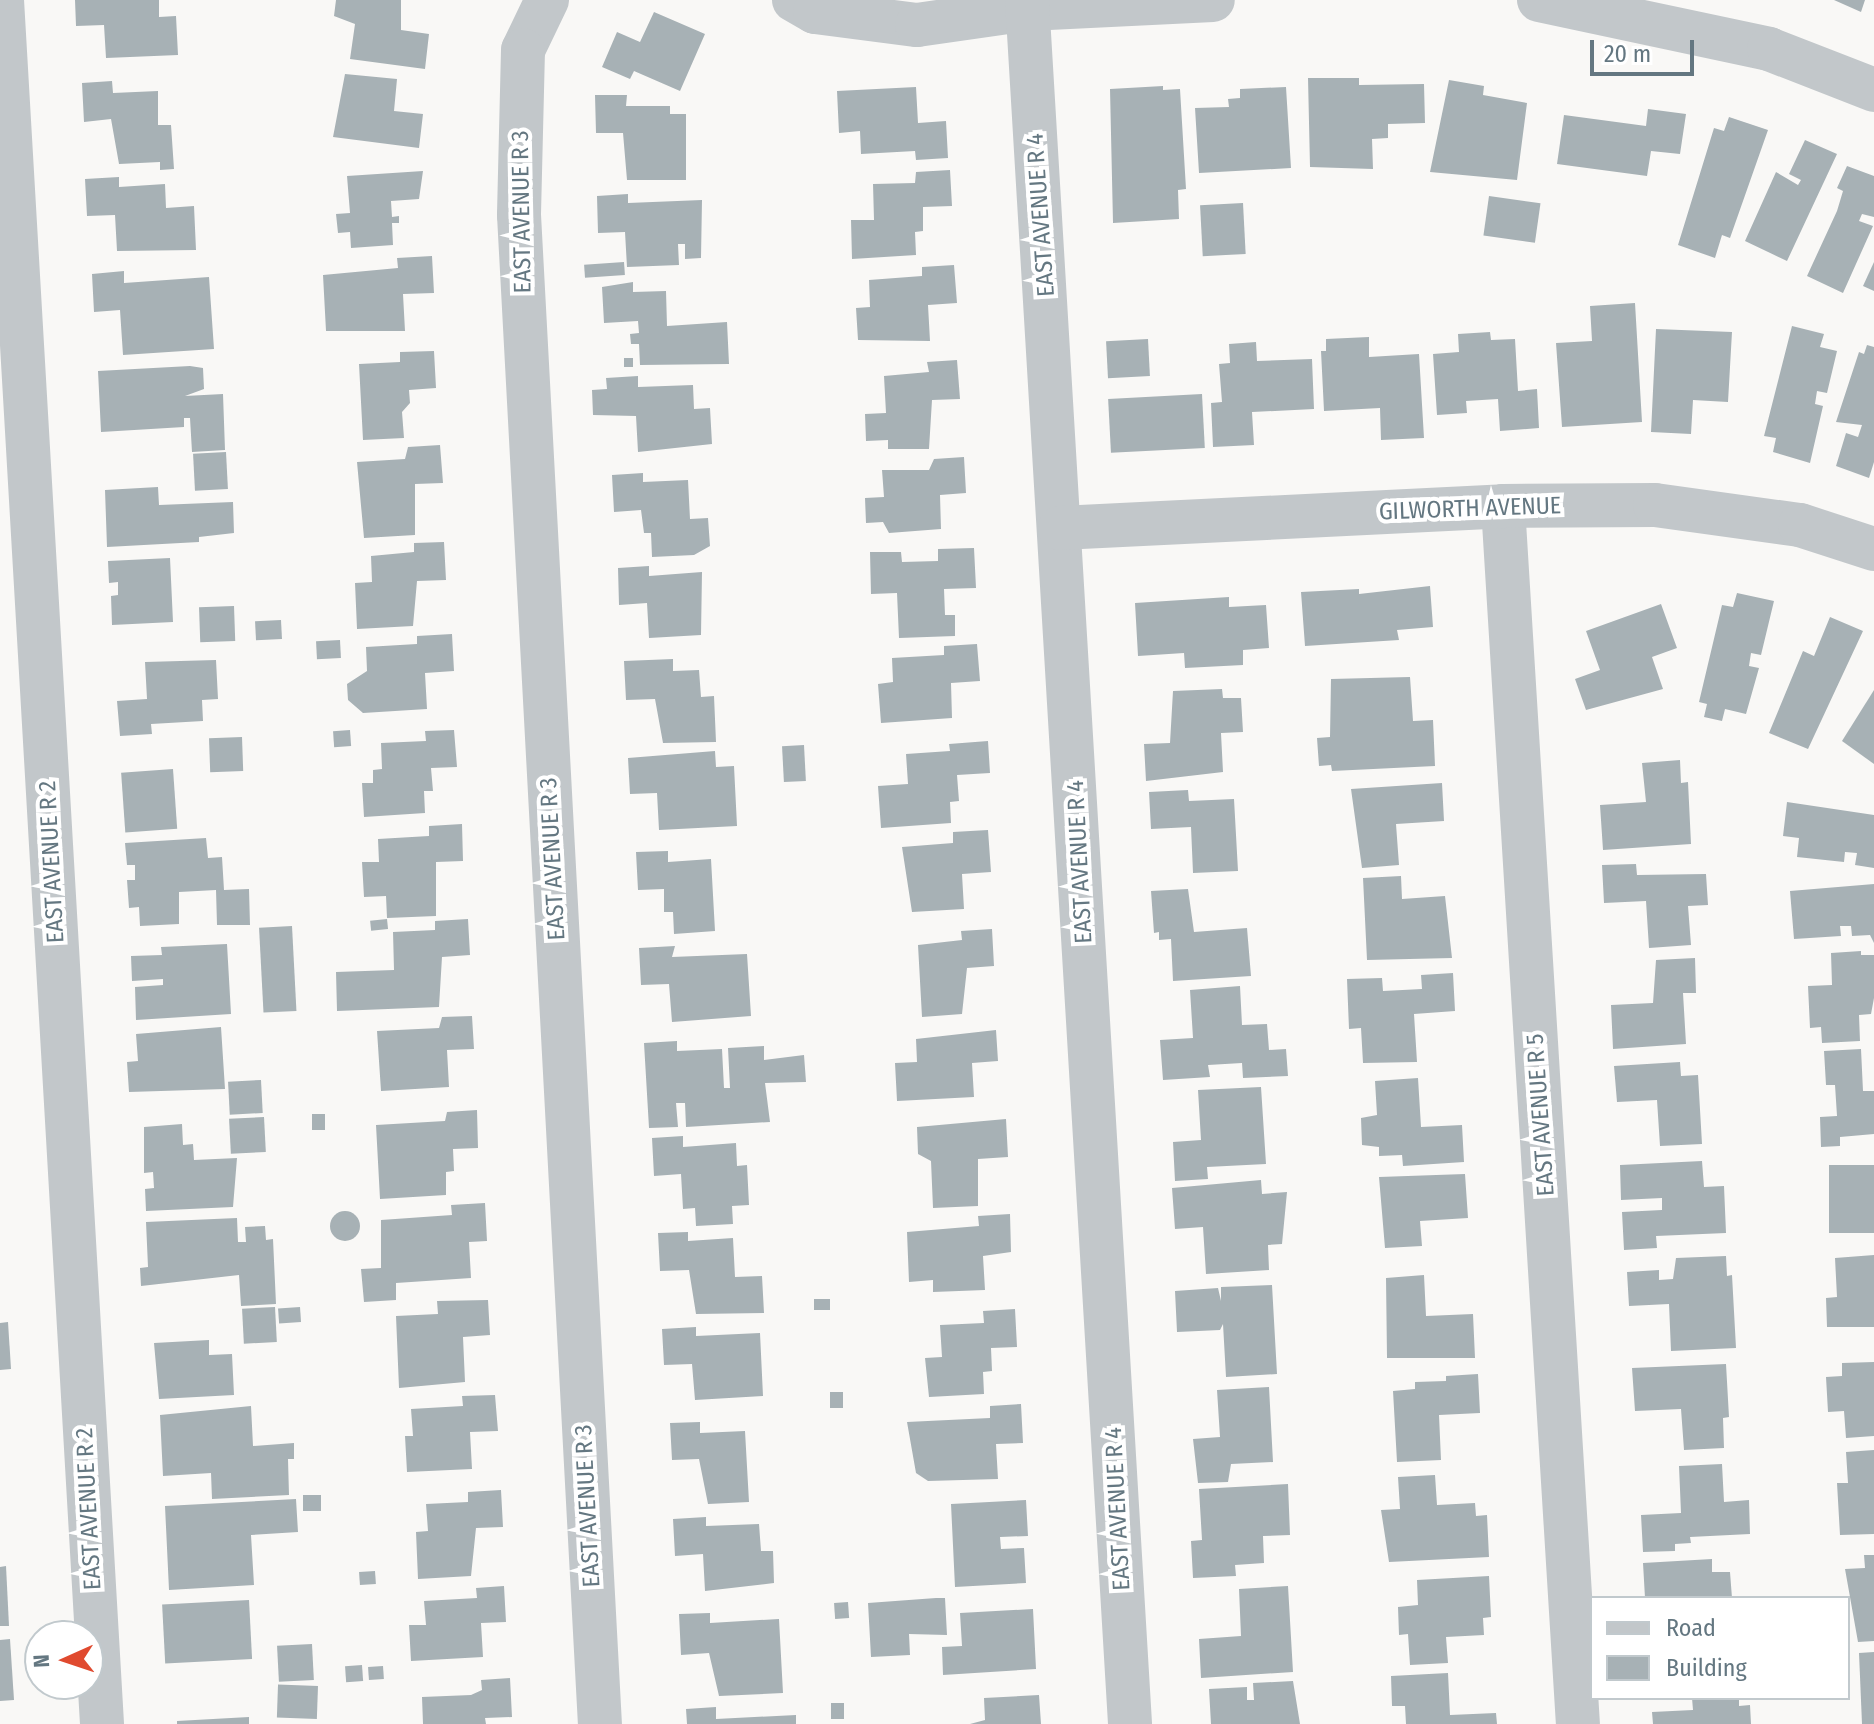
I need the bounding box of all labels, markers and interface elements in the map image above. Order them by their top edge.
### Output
scale bar [1594,24,1698,74]
text: 20 m [1604,40,1651,68]
street label: EAST AVENUE R 3 [506,130,538,294]
street label: EAST AVENUE R 4 [1021,132,1061,298]
street label: GILWORTH AVENUE [1378,491,1562,527]
street label: EAST AVENUE R 3 [534,777,572,941]
street label: EAST AVENUE R 2 [33,780,71,944]
street label: EAST AVENUE R 4 [1061,780,1099,944]
street label: EAST AVENUE R 5 [1521,1033,1561,1197]
street label: EAST AVENUE R 3 [569,1424,607,1588]
street label: EAST AVENUE R 2 [70,1427,108,1591]
street label: EAST AVENUE R 4 [1099,1427,1137,1591]
legend [1590,1596,1850,1700]
text: Road [1666,1614,1716,1642]
north arrow [24,1620,104,1700]
text: N [28,1654,55,1668]
text: Building [1666,1654,1747,1682]

